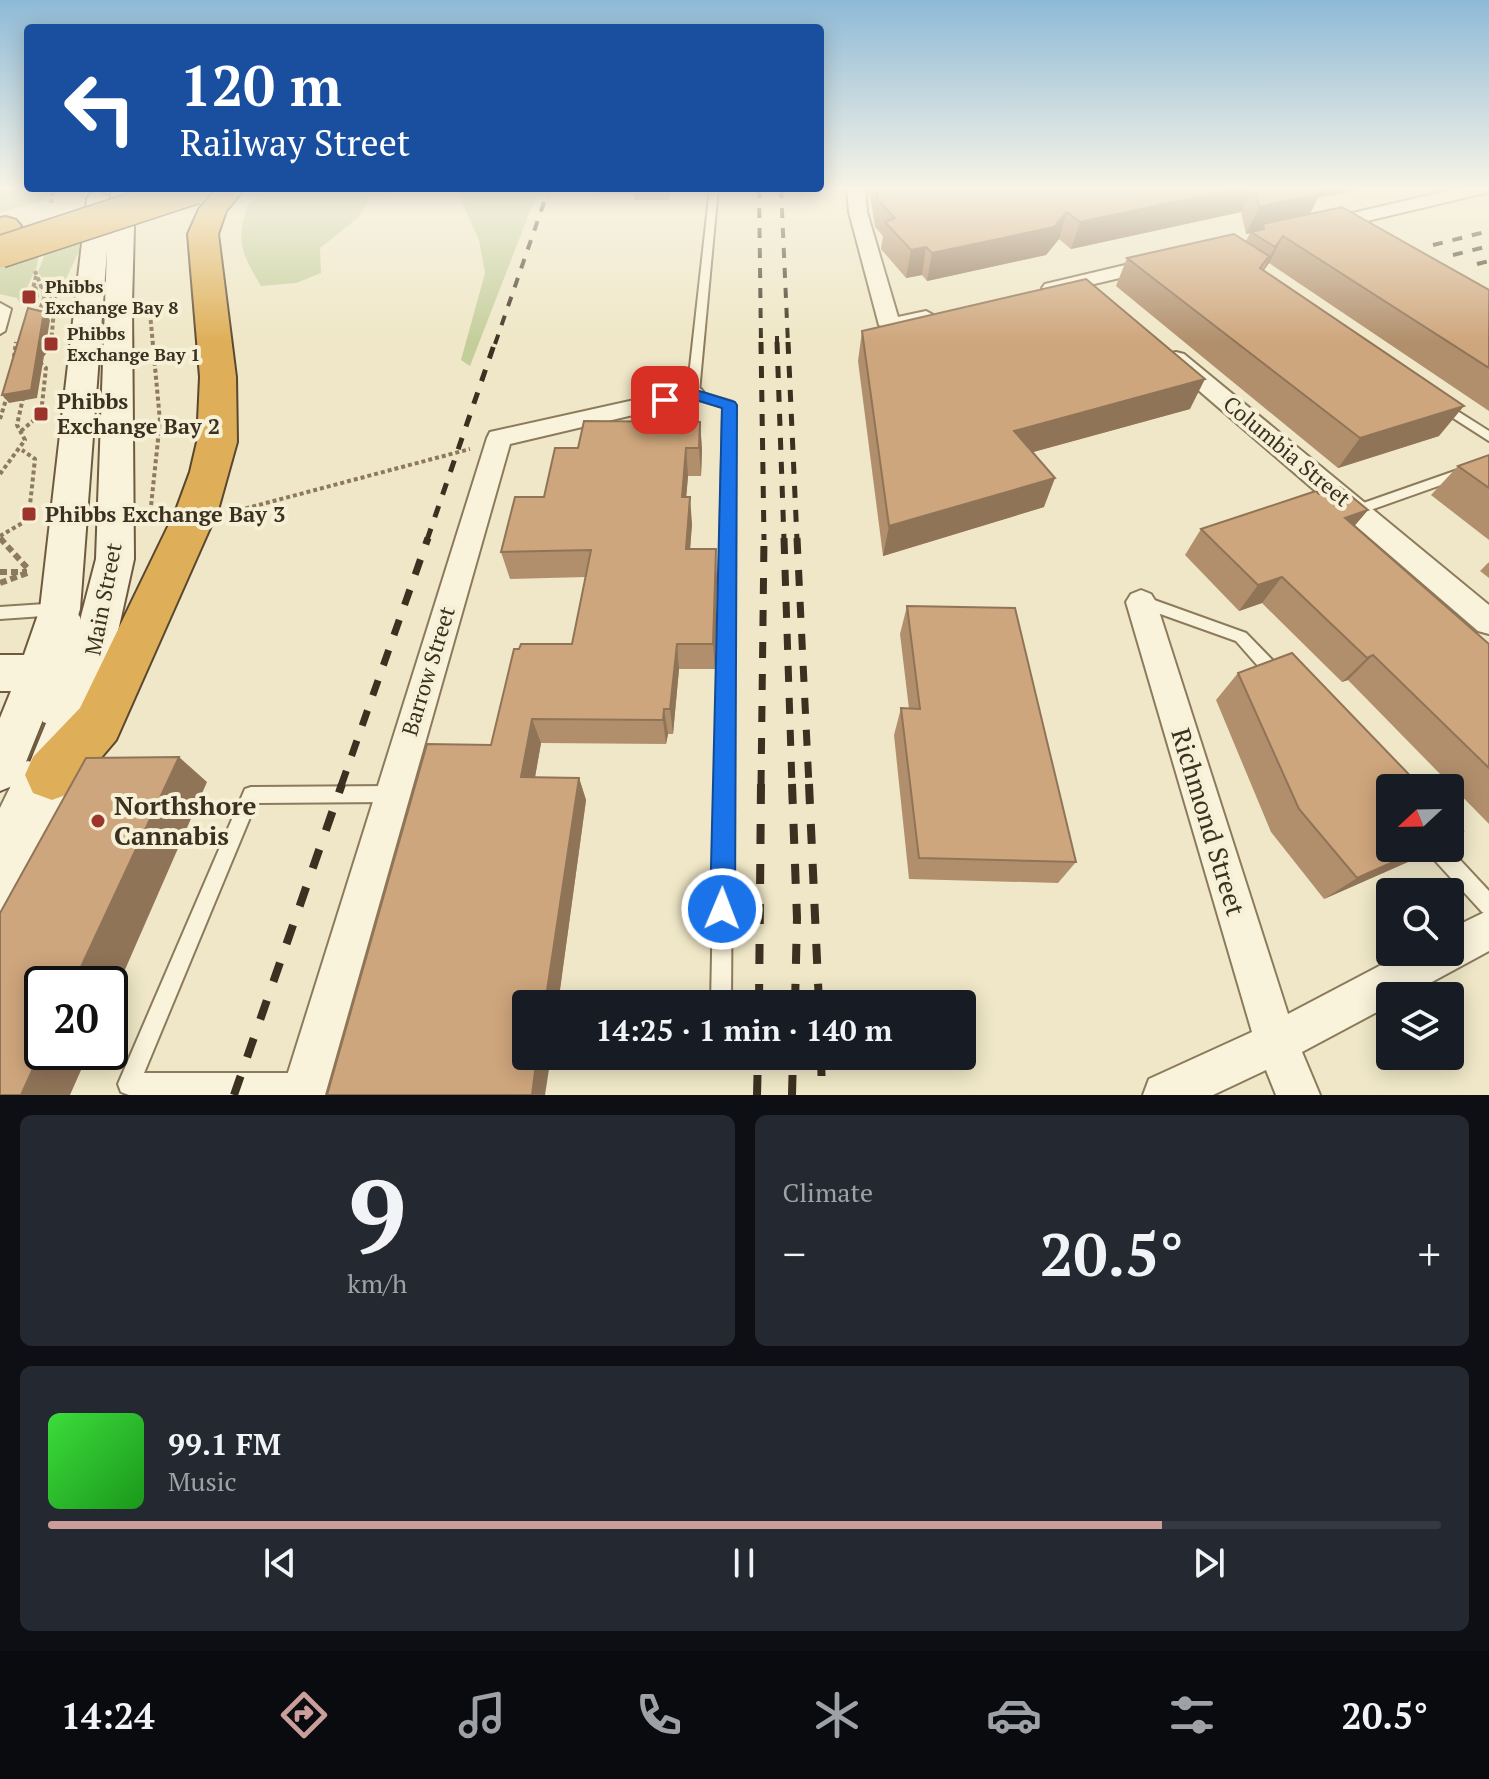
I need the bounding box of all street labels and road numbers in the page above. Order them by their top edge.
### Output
street label: Columbia Street [1218,389,1357,512]
street label: Main Street [77,540,128,658]
street label: Barrow Street [394,603,461,739]
street label: Richmond Street [1164,724,1254,920]

